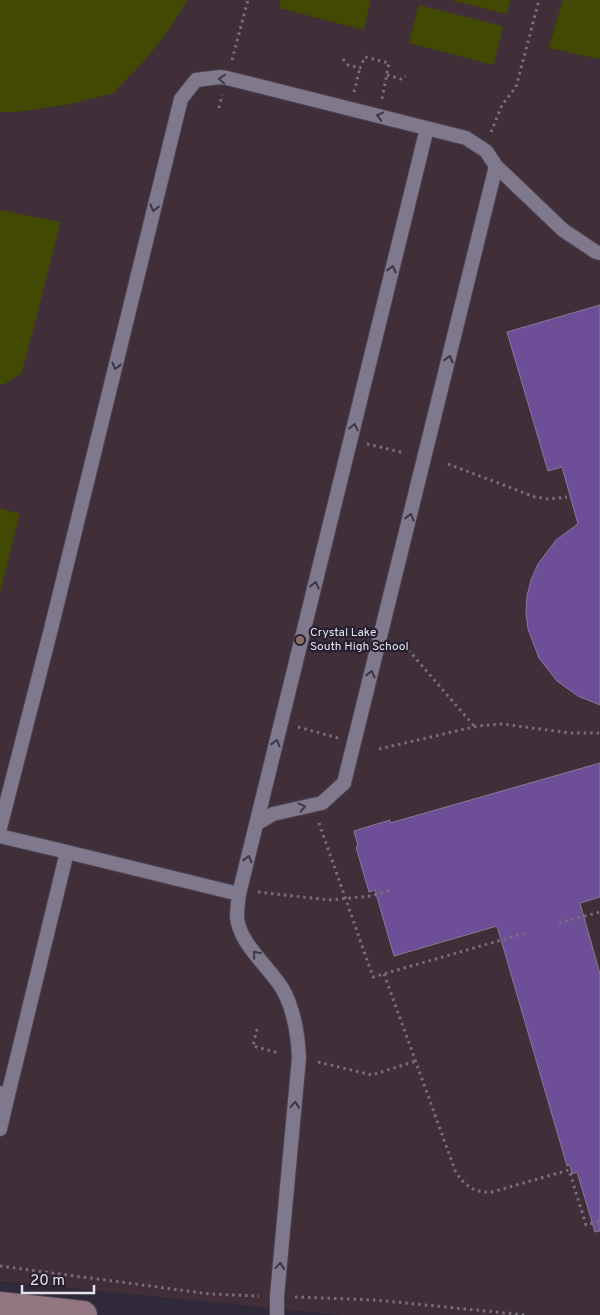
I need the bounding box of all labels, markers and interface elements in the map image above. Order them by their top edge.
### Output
one-way arrow [217,73,225,84]
one-way arrow [375,111,384,122]
one-way arrow [149,204,160,213]
one-way arrow [386,265,397,274]
one-way arrow [443,354,454,363]
one-way arrow [111,361,121,369]
one-way arrow [348,424,358,432]
one-way arrow [404,512,415,521]
one-way arrow [309,580,320,589]
place label: Crystal Lake South High School [310,625,409,655]
marker: Crystal Lake South High School [294,634,306,646]
one-way arrow [365,670,376,679]
one-way arrow [270,738,281,747]
one-way arrow [297,802,306,813]
one-way arrow [242,856,252,864]
one-way arrow [253,950,262,959]
one-way arrow [289,1100,300,1108]
scale bar [22,1262,95,1294]
one-way arrow [274,1262,285,1270]
text: 20 m [30,1272,65,1291]

